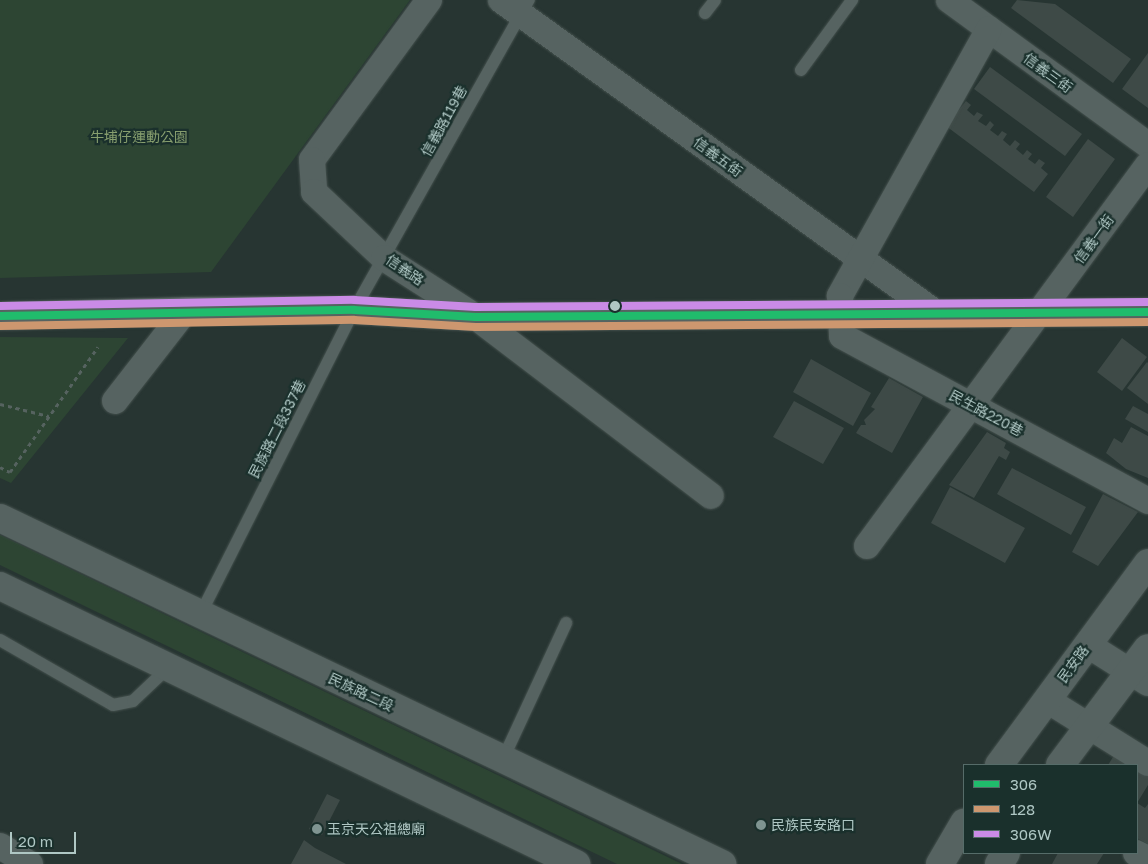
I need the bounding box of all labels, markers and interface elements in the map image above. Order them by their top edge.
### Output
street label: 信義三街 [1020,50,1076,96]
street label: 信義路119巷 [418,83,470,159]
park label: 牛埔仔運動公園 [90,129,188,145]
street label: 信義五街 [690,134,746,180]
street label: 信義一街 [1071,211,1117,267]
street label: 信義路 [383,251,427,289]
unlabelled marker [610,301,620,311]
street label: 民族路二段337巷 [245,377,309,481]
street label: 民生路220巷 [946,387,1026,439]
street label: 民安路 [1054,642,1092,686]
street label: 民族路二段 [326,670,396,714]
legend [963,764,1138,854]
text: 306 [1010,775,1037,793]
text: 128 [1010,800,1035,818]
place label: 民族民安路口 [771,817,855,833]
marker: 民族民安路口 [755,819,767,831]
place label: 玉京天公祖總廟 [327,821,425,837]
scale bar [12,822,79,854]
marker: 玉京天公祖總廟 [311,823,323,835]
text: 306W [1010,825,1052,843]
text: 20 m [18,832,53,850]

